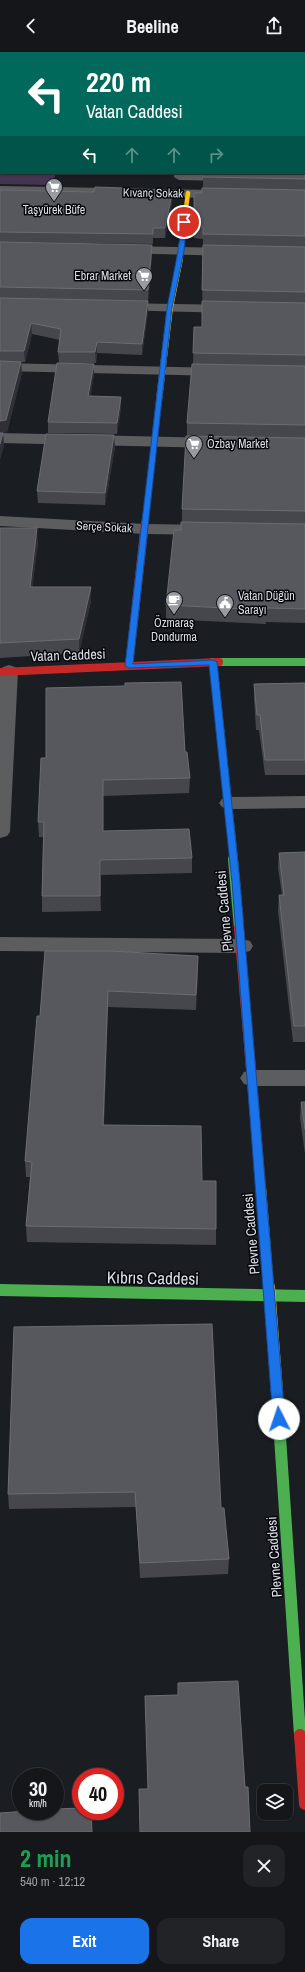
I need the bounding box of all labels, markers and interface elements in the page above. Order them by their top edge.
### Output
text: Beeline [126,14,179,39]
icon: back [20,15,42,37]
icon: share [263,15,285,37]
text: 220 m [86,63,151,101]
icon: left [20,68,72,120]
text: Vatan Caddesi [86,99,183,124]
icon: left [79,144,101,166]
icon: ahead [121,144,143,166]
icon: ahead [163,144,185,166]
icon: right [205,144,227,166]
supermarket icon: Taşyürek Büfe [44,177,64,202]
street label: Kıvanç Sokak [123,184,183,202]
place label: Taşyürek Büfe [23,202,85,218]
pin [167,205,201,239]
icon: arrive [173,211,195,233]
supermarket icon: Ebrar Market [134,266,154,291]
place label: Ebrar Market [74,268,131,284]
supermarket icon: Özbay Market [184,434,204,459]
place label: Özbay Market [207,435,269,452]
street label: Serçe Sokak [76,518,132,536]
place label: Vatan Düğün Sarayı [238,588,295,618]
cafe icon: Özmaraş Dondurma [164,590,184,615]
public building icon: Vatan Düğün Sarayı [215,593,235,618]
place label: Özmaraş Dondurma [151,614,197,645]
street label: Vatan Caddesi [30,645,106,665]
street label: Plevne Caddesi [212,870,236,952]
street label: Plevne Caddesi [239,1193,263,1275]
street label: Kıbrıs Caddesi [107,1265,199,1290]
position arrow [258,1398,300,1440]
street label: Plevne Caddesi [262,1516,286,1598]
speed limit sign: 40 [72,1768,124,1820]
text: 30 [29,1775,47,1802]
map controls [257,1784,293,1820]
button: layers [257,1784,293,1820]
text: km/h [29,1797,47,1810]
text: 2 min [20,1842,71,1874]
button: close [243,1845,285,1887]
text: 540 m · 12:12 [20,1873,85,1890]
button: Exit [20,1918,149,1964]
button: Share [157,1918,285,1964]

